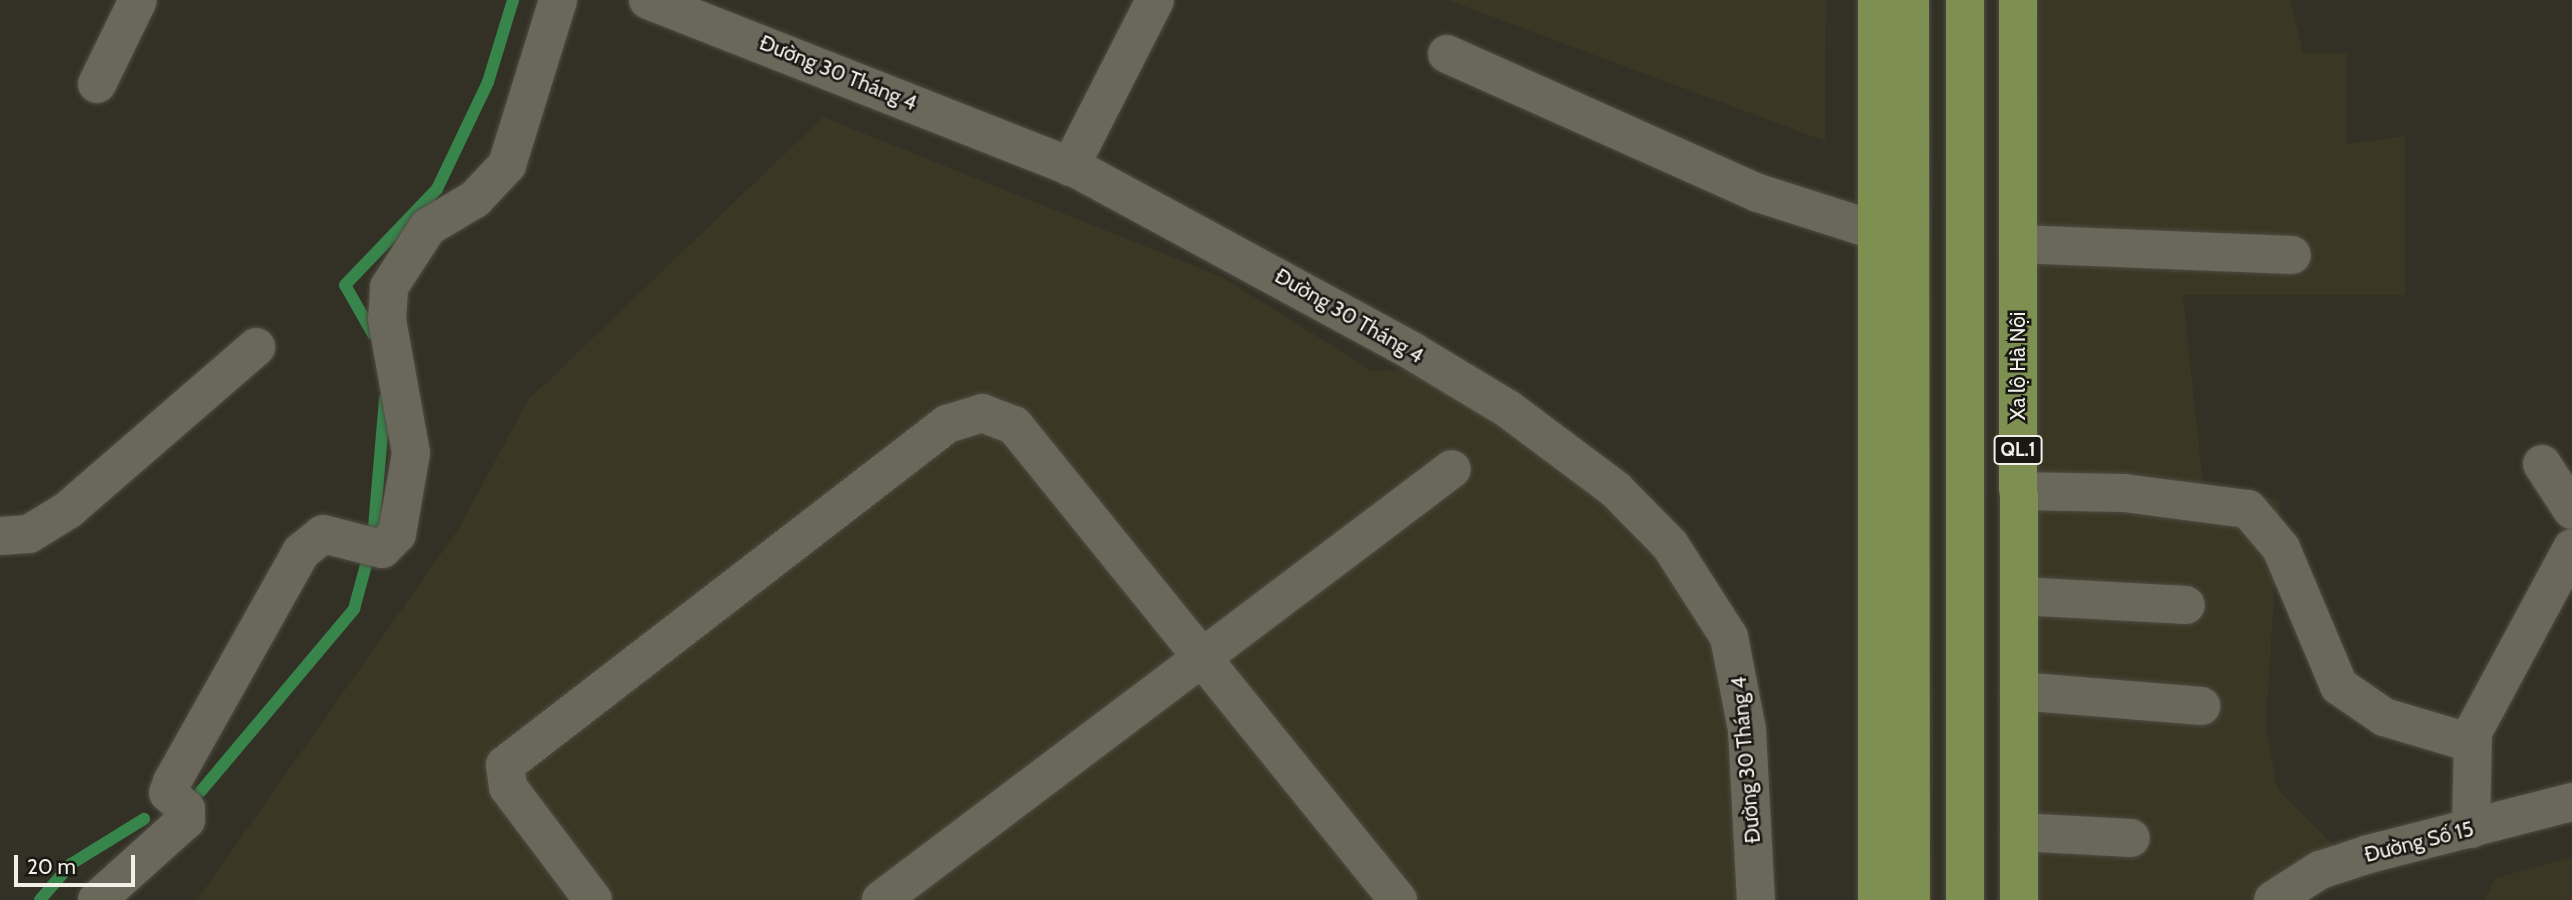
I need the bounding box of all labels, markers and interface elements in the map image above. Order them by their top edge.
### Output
street label: Đường 30 Tháng 4 [756,30,920,116]
street label: Đường 30 Tháng 4 [1270,263,1428,369]
street label: Xa lộ Hà Nội [2005,312,2031,420]
road number: QL.1 [1994,435,2042,466]
street label: Đường 30 Tháng 4 [1726,676,1766,844]
street label: Đường Số 15 [2362,816,2476,868]
scale bar [18,841,138,885]
text: 20 m [27,854,76,879]

